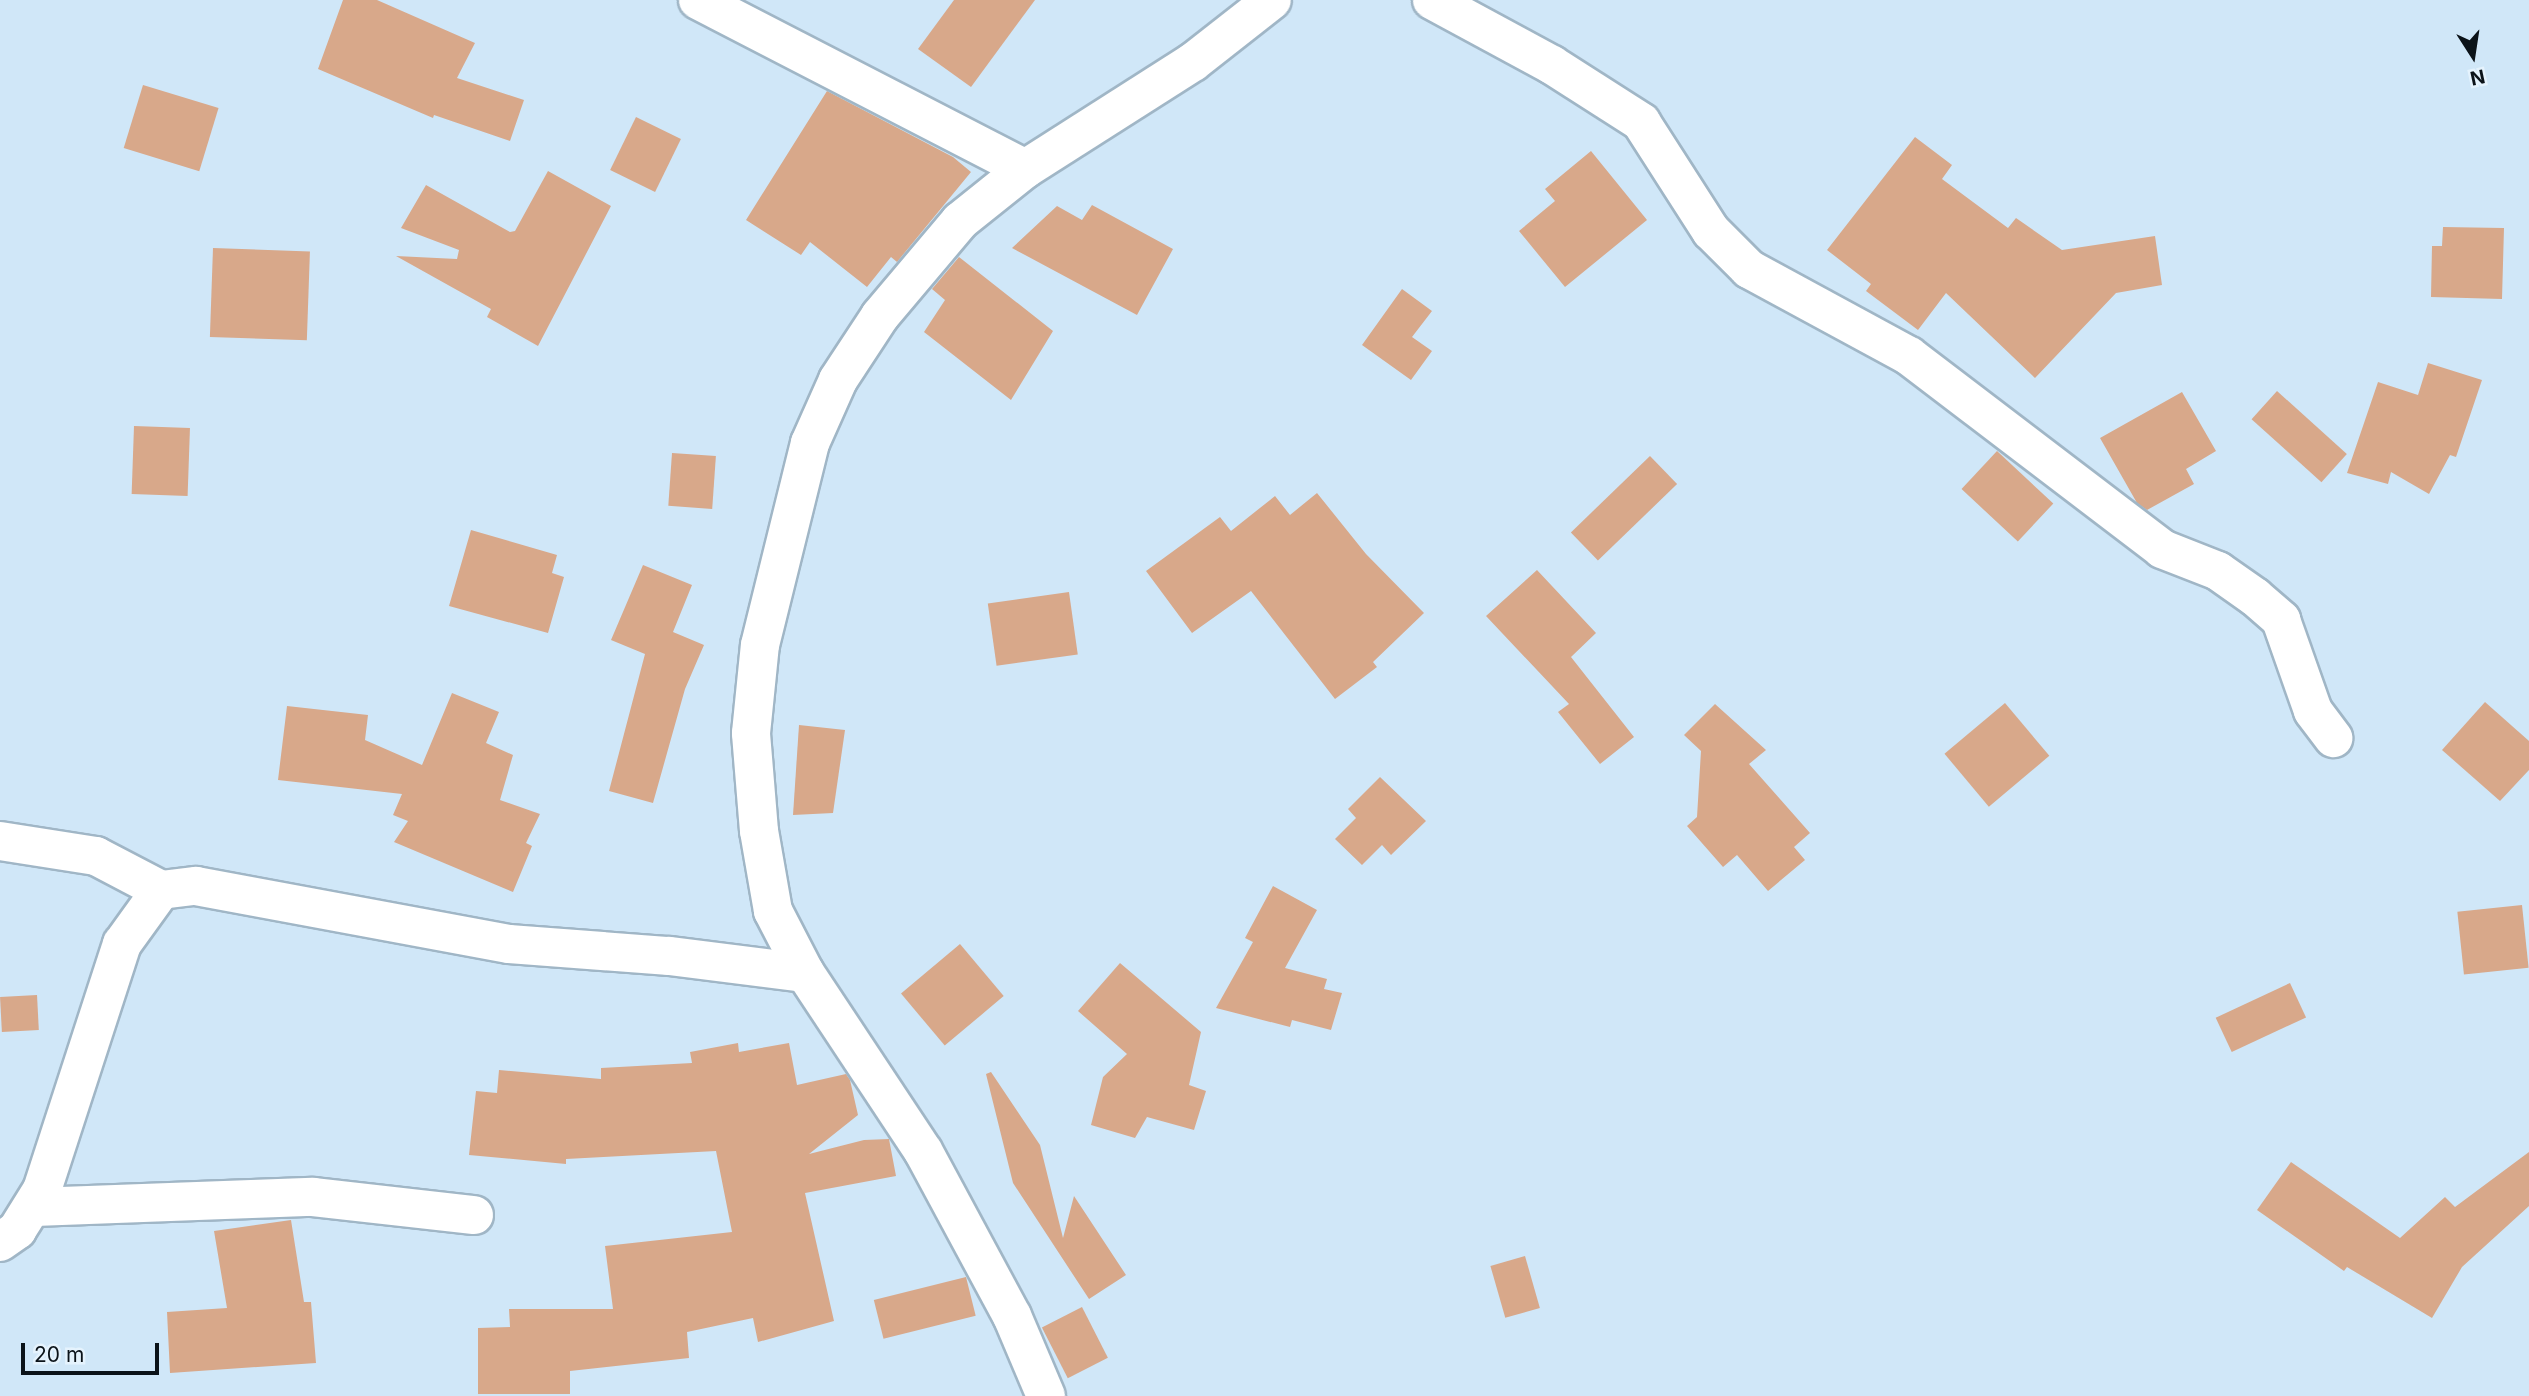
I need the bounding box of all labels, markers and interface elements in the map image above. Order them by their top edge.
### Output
north arrow [2438,21,2508,91]
text: N [2468,64,2487,90]
scale bar [24,1330,163,1374]
text: 20 m [34,1342,84,1367]

